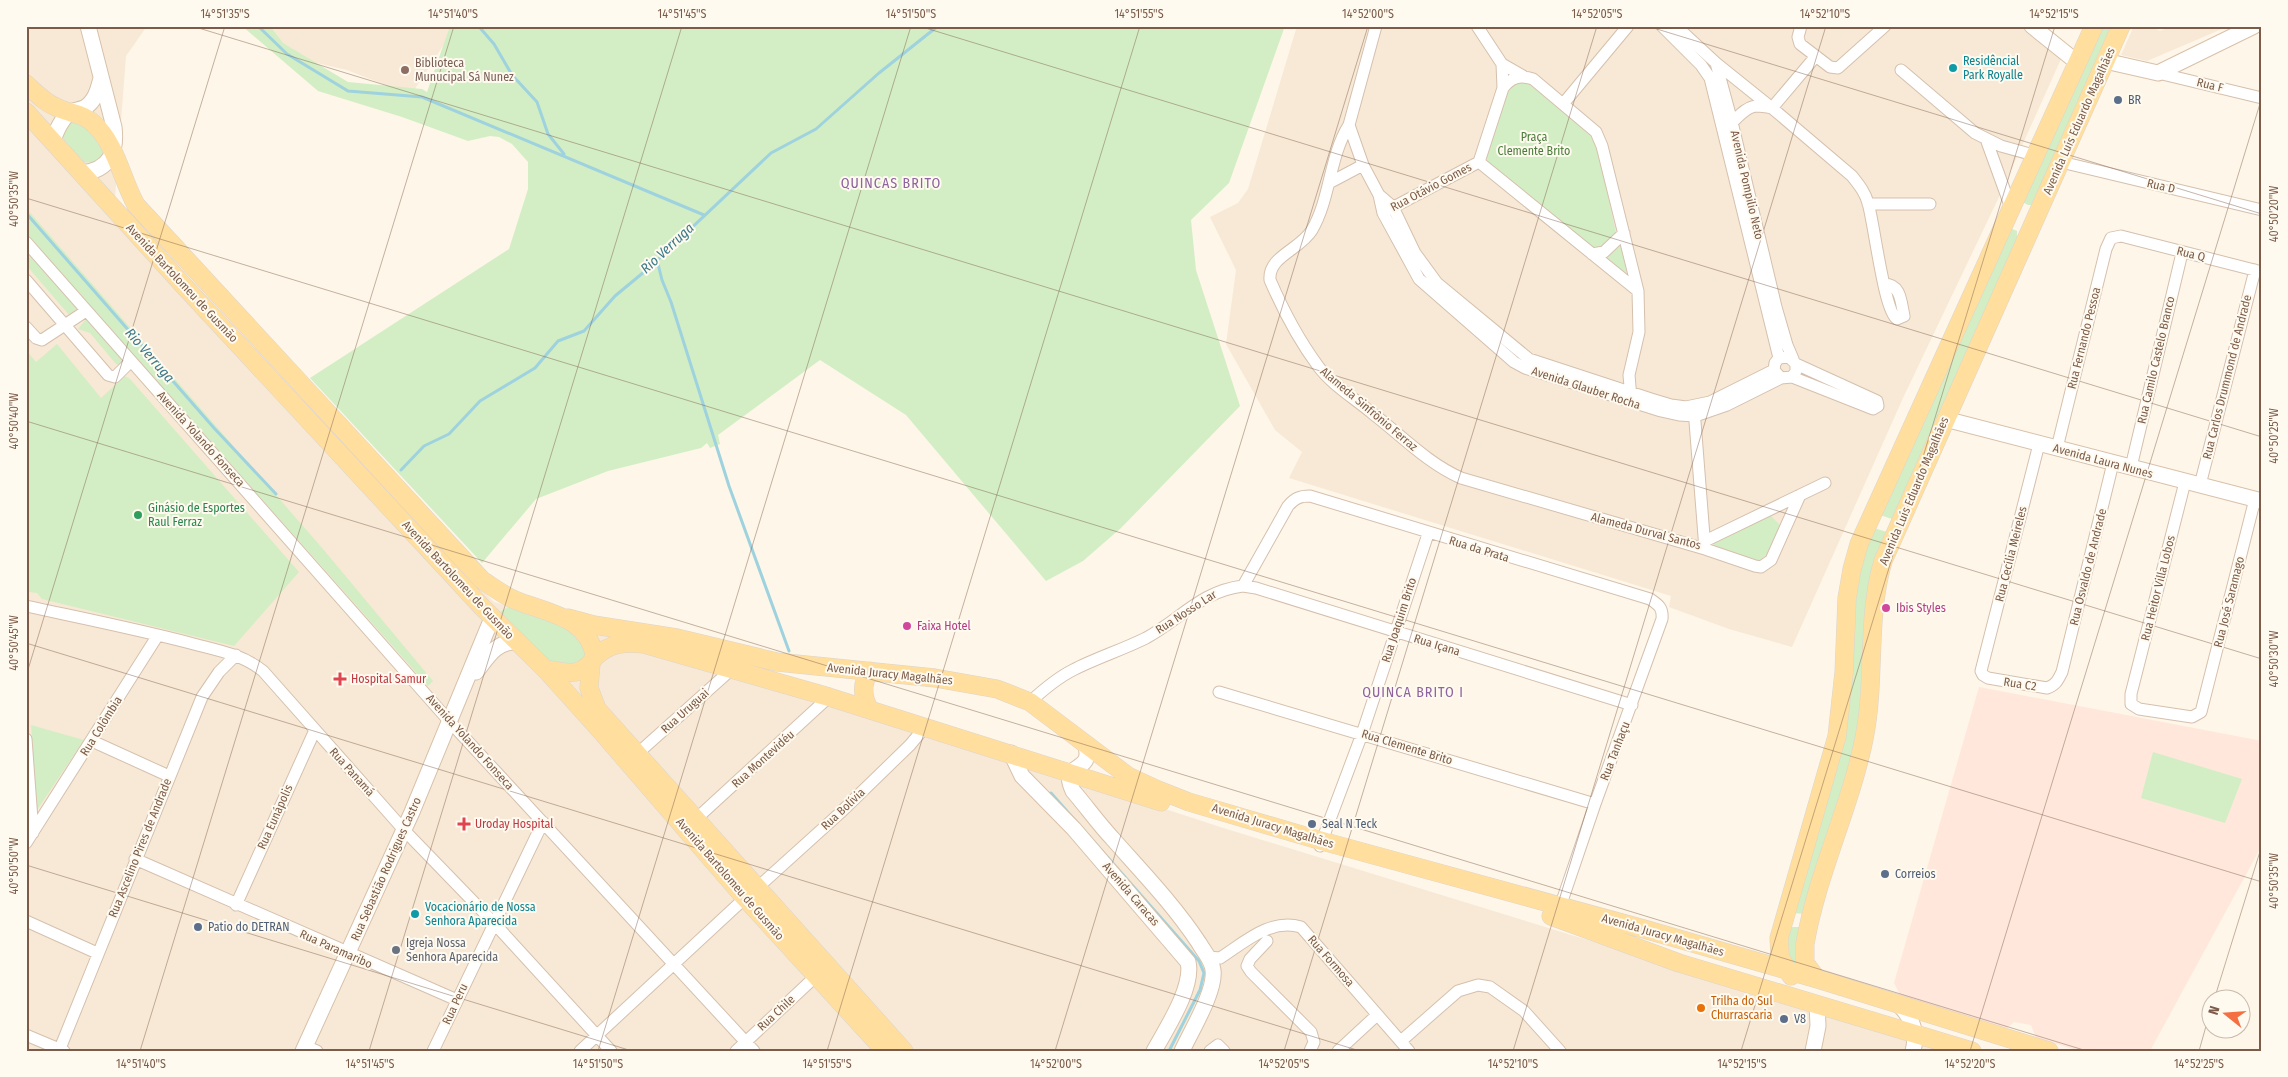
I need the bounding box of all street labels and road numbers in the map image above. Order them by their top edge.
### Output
street label: Avenida Luís Eduardo Magalhães [2040,45,2118,197]
street label: Rua F [2195,75,2225,95]
street label: Avenida Pompilio Neto [1728,129,1766,241]
street label: Rua Otávio Gomes [1388,160,1474,214]
street label: Rua D [2146,176,2176,196]
street label: Avenida Bartolomeu de Gusmão [123,221,241,345]
street label: Rua Q [2175,244,2207,264]
street label: Rua Fernando Pessoa [2065,285,2103,390]
street label: Rua Carlos Drummond de Andrade [2200,293,2254,461]
street label: Rua Camilo Castelo Branco [2135,295,2177,425]
street label: Alameda Sinfrônio Ferraz [1318,364,1421,454]
street label: Avenida Glauber Rocha [1530,364,1642,412]
street label: Avenida Yolando Fonseca [154,388,248,490]
street label: Avenida Luís Eduardo Magalhães [1876,415,1952,567]
street label: Avenida Laura Nunes [2052,441,2154,481]
street label: Rua Cecília Meireles [1992,505,2030,603]
street label: Rua Osvaldo de Andrade [2067,507,2109,627]
street label: Alameda Durval Santos [1589,510,1703,552]
street label: Avenida Bartolomeu de Gusmão [399,518,517,642]
street label: Rua da Prata [1447,533,1511,565]
street label: Rua Heitor Villa Lobos [2138,534,2178,642]
street label: Rua José Saramago [2211,555,2247,649]
street label: Rua Joaquim Brito [1379,576,1419,664]
street label: Rua Nosso Lar [1153,587,1220,637]
street label: Rua Içana [1412,631,1462,659]
street label: Avenida Juracy Magalhães [826,660,954,688]
street label: Rua C2 [2003,675,2037,693]
street label: Rua Uruguai [658,686,712,736]
street label: Avenida Yolando Fonseca [423,691,517,793]
street label: Rua Colômbia [77,694,125,758]
street label: Rua Tanhaçu [1597,719,1633,783]
street label: Rua Montevidéu [729,727,797,791]
street label: Rua Clemente Brito [1360,727,1454,767]
street label: Rua Panamá [327,745,377,799]
street label: Rua Ascelino Pires de Andrade [106,776,174,920]
street label: Rua Eunápolis [254,782,296,852]
street label: Rua Bolívia [818,785,868,833]
street label: Rua Sebastião Rodrigues Castro [348,795,424,943]
street label: Avenida Juracy Magalhães [1210,801,1336,851]
street label: Avenida Bartolomeu de Gusmão [673,815,787,943]
street label: Avenida Caracas [1100,859,1162,929]
street label: Avenida Juracy Magalhães [1600,911,1726,959]
street label: Rua Paramaribo [298,927,374,971]
street label: Rua Formosa [1305,933,1357,990]
street label: Rua Peru [439,981,471,1027]
street label: Rua Chile [754,992,798,1034]

